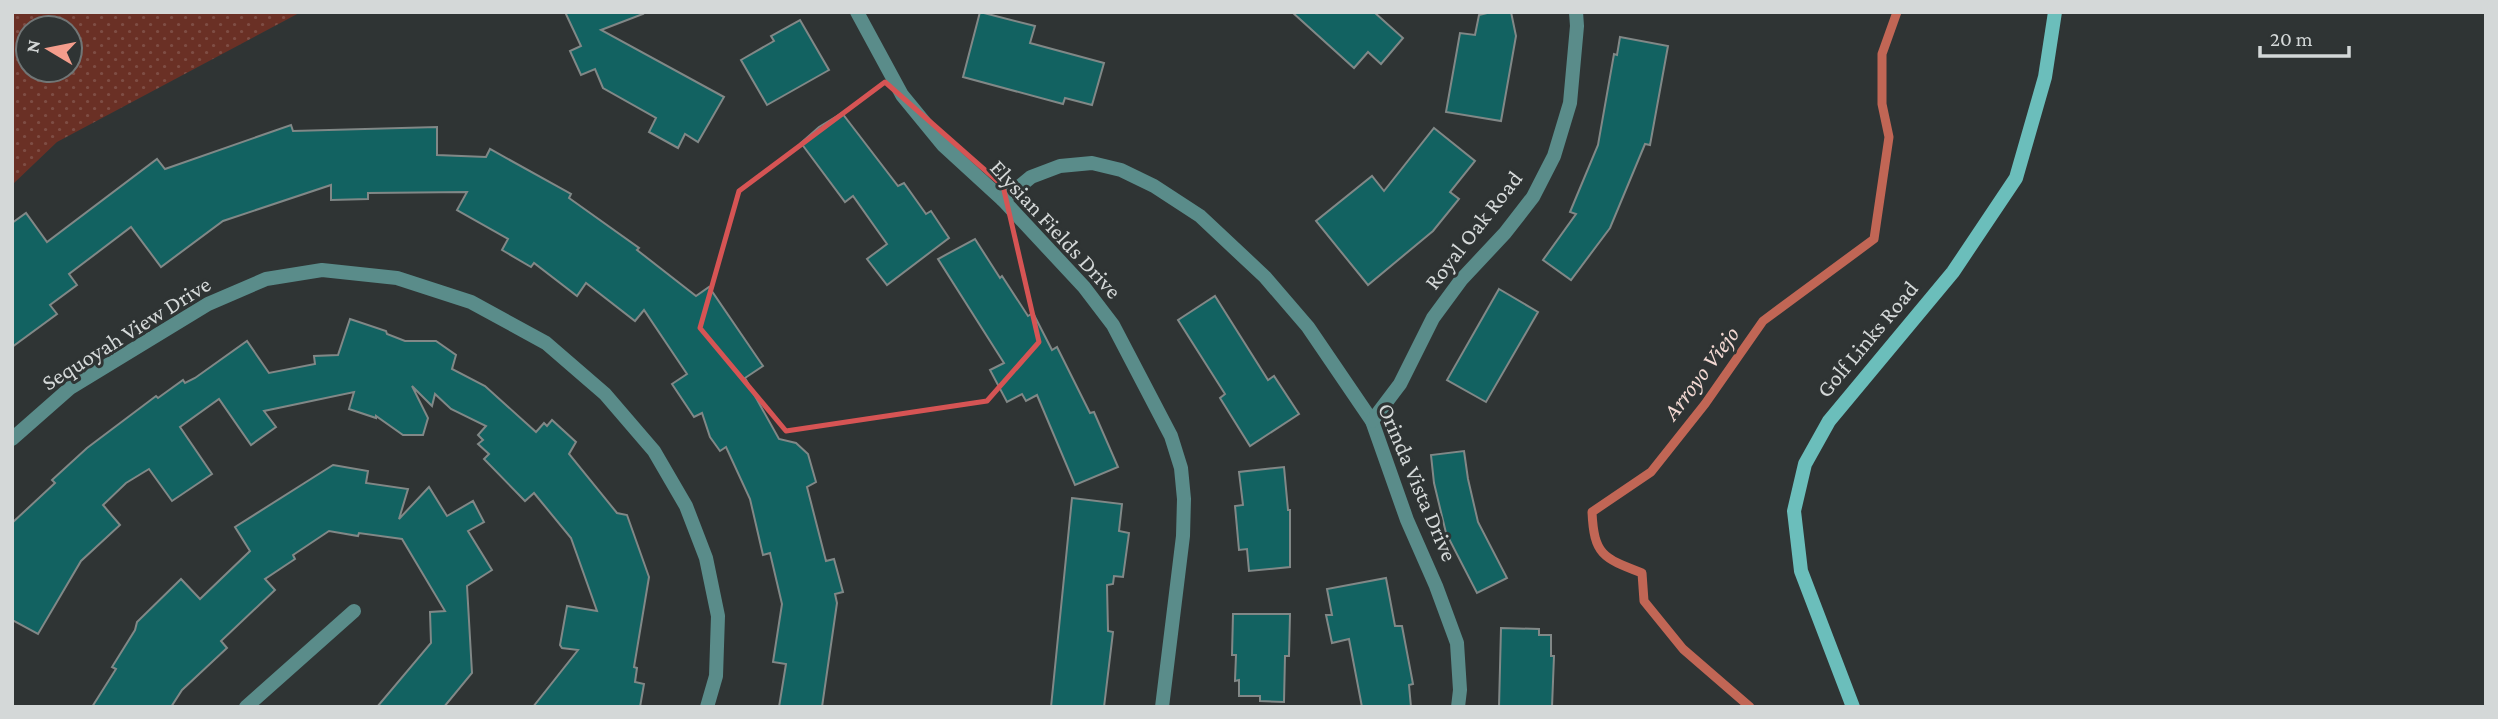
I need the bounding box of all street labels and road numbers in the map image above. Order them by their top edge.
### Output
street label: Elysian Fields Drive [985,154,1127,304]
street label: Royal Oak Road [1419,166,1527,294]
street label: Sequoyah View Drive [37,271,215,395]
street label: Golf Links Road [1811,276,1923,402]
street label: Orinda Vista Drive [1373,399,1463,565]

